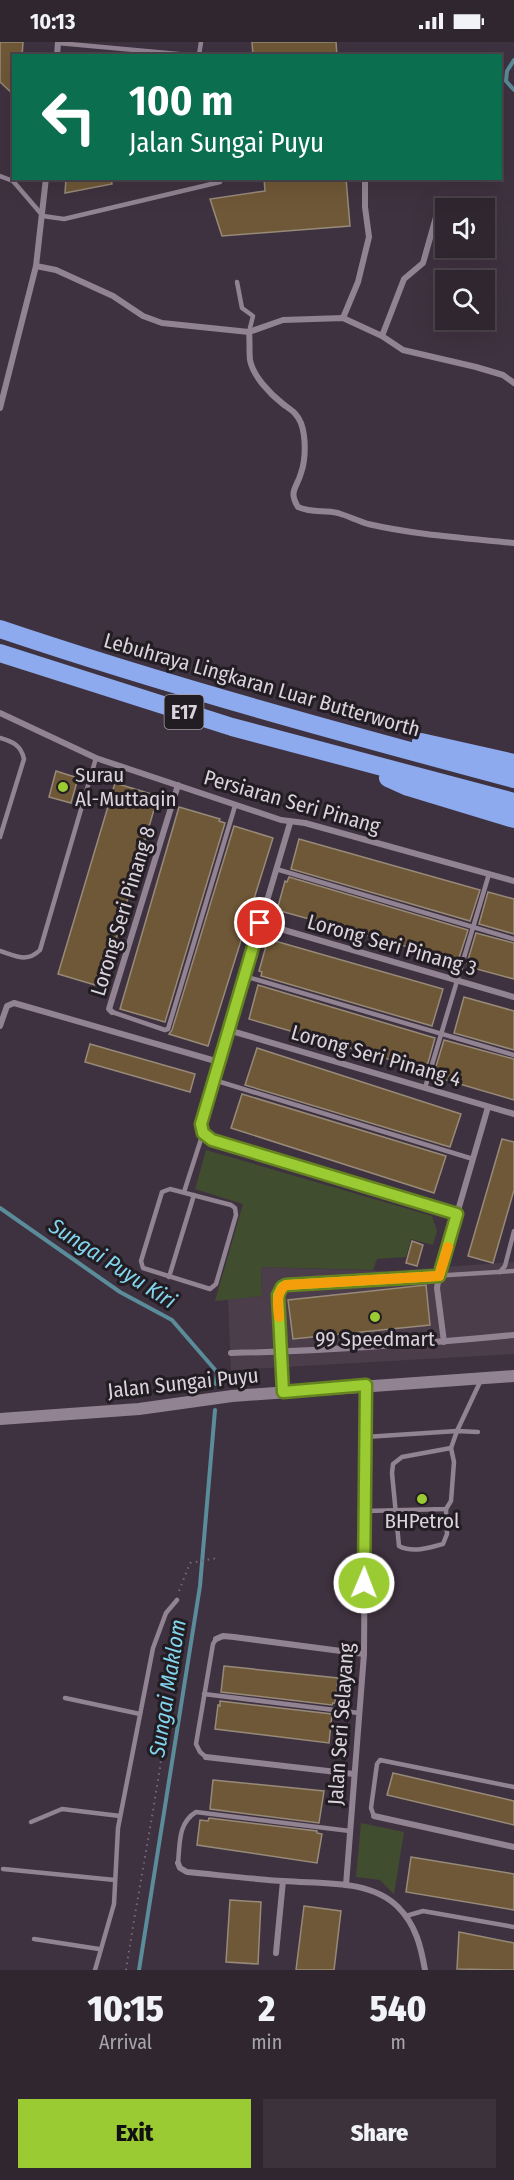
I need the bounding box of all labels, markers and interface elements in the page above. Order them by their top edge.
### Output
text: 10:13 [30,8,75,35]
text: 100 m [129,76,233,126]
icon: left [30,78,108,156]
text: Jalan Sungai Puyu [129,127,324,159]
map controls [435,198,495,330]
button: sound [435,198,495,258]
button: search [435,270,495,330]
street label: Lebuhraya Lingkaran Luar Butterworth [101,627,423,743]
road number: E17 [164,695,204,729]
place label: Surau Al-Muttaqin [75,762,177,812]
street label: Persiaran Seri Pinang [201,764,383,840]
marker: Surau Al-Muttaqin [56,780,70,794]
street label: Lorong Seri Pinang 8 [85,823,161,999]
pin [234,897,285,948]
icon: arrive [243,906,276,939]
street label: Lorong Seri Pinang 3 [304,908,480,982]
street label: Lorong Seri Pinang 4 [288,1019,464,1093]
water label: Sungai Puyu Kiri [43,1212,182,1315]
marker: 99 Speedmart [368,1310,382,1324]
place label: 99 Speedmart [315,1326,435,1352]
street label: Jalan Sungai Puyu [106,1362,260,1404]
marker: BHPetrol [415,1492,429,1506]
place label: BHPetrol [384,1508,460,1534]
position arrow [332,1551,396,1615]
water label: Sungai Maklom [143,1617,192,1760]
street label: Jalan Seri Selayang [322,1642,360,1806]
text: 10:15 [87,1987,164,2031]
text: 2 [258,1987,275,2031]
text: 540 [370,1987,427,2031]
text: Arrival [99,2030,152,2054]
text: min [251,2030,282,2054]
text: m [390,2030,406,2054]
button: Exit [18,2099,251,2168]
button: Share [263,2099,496,2168]

